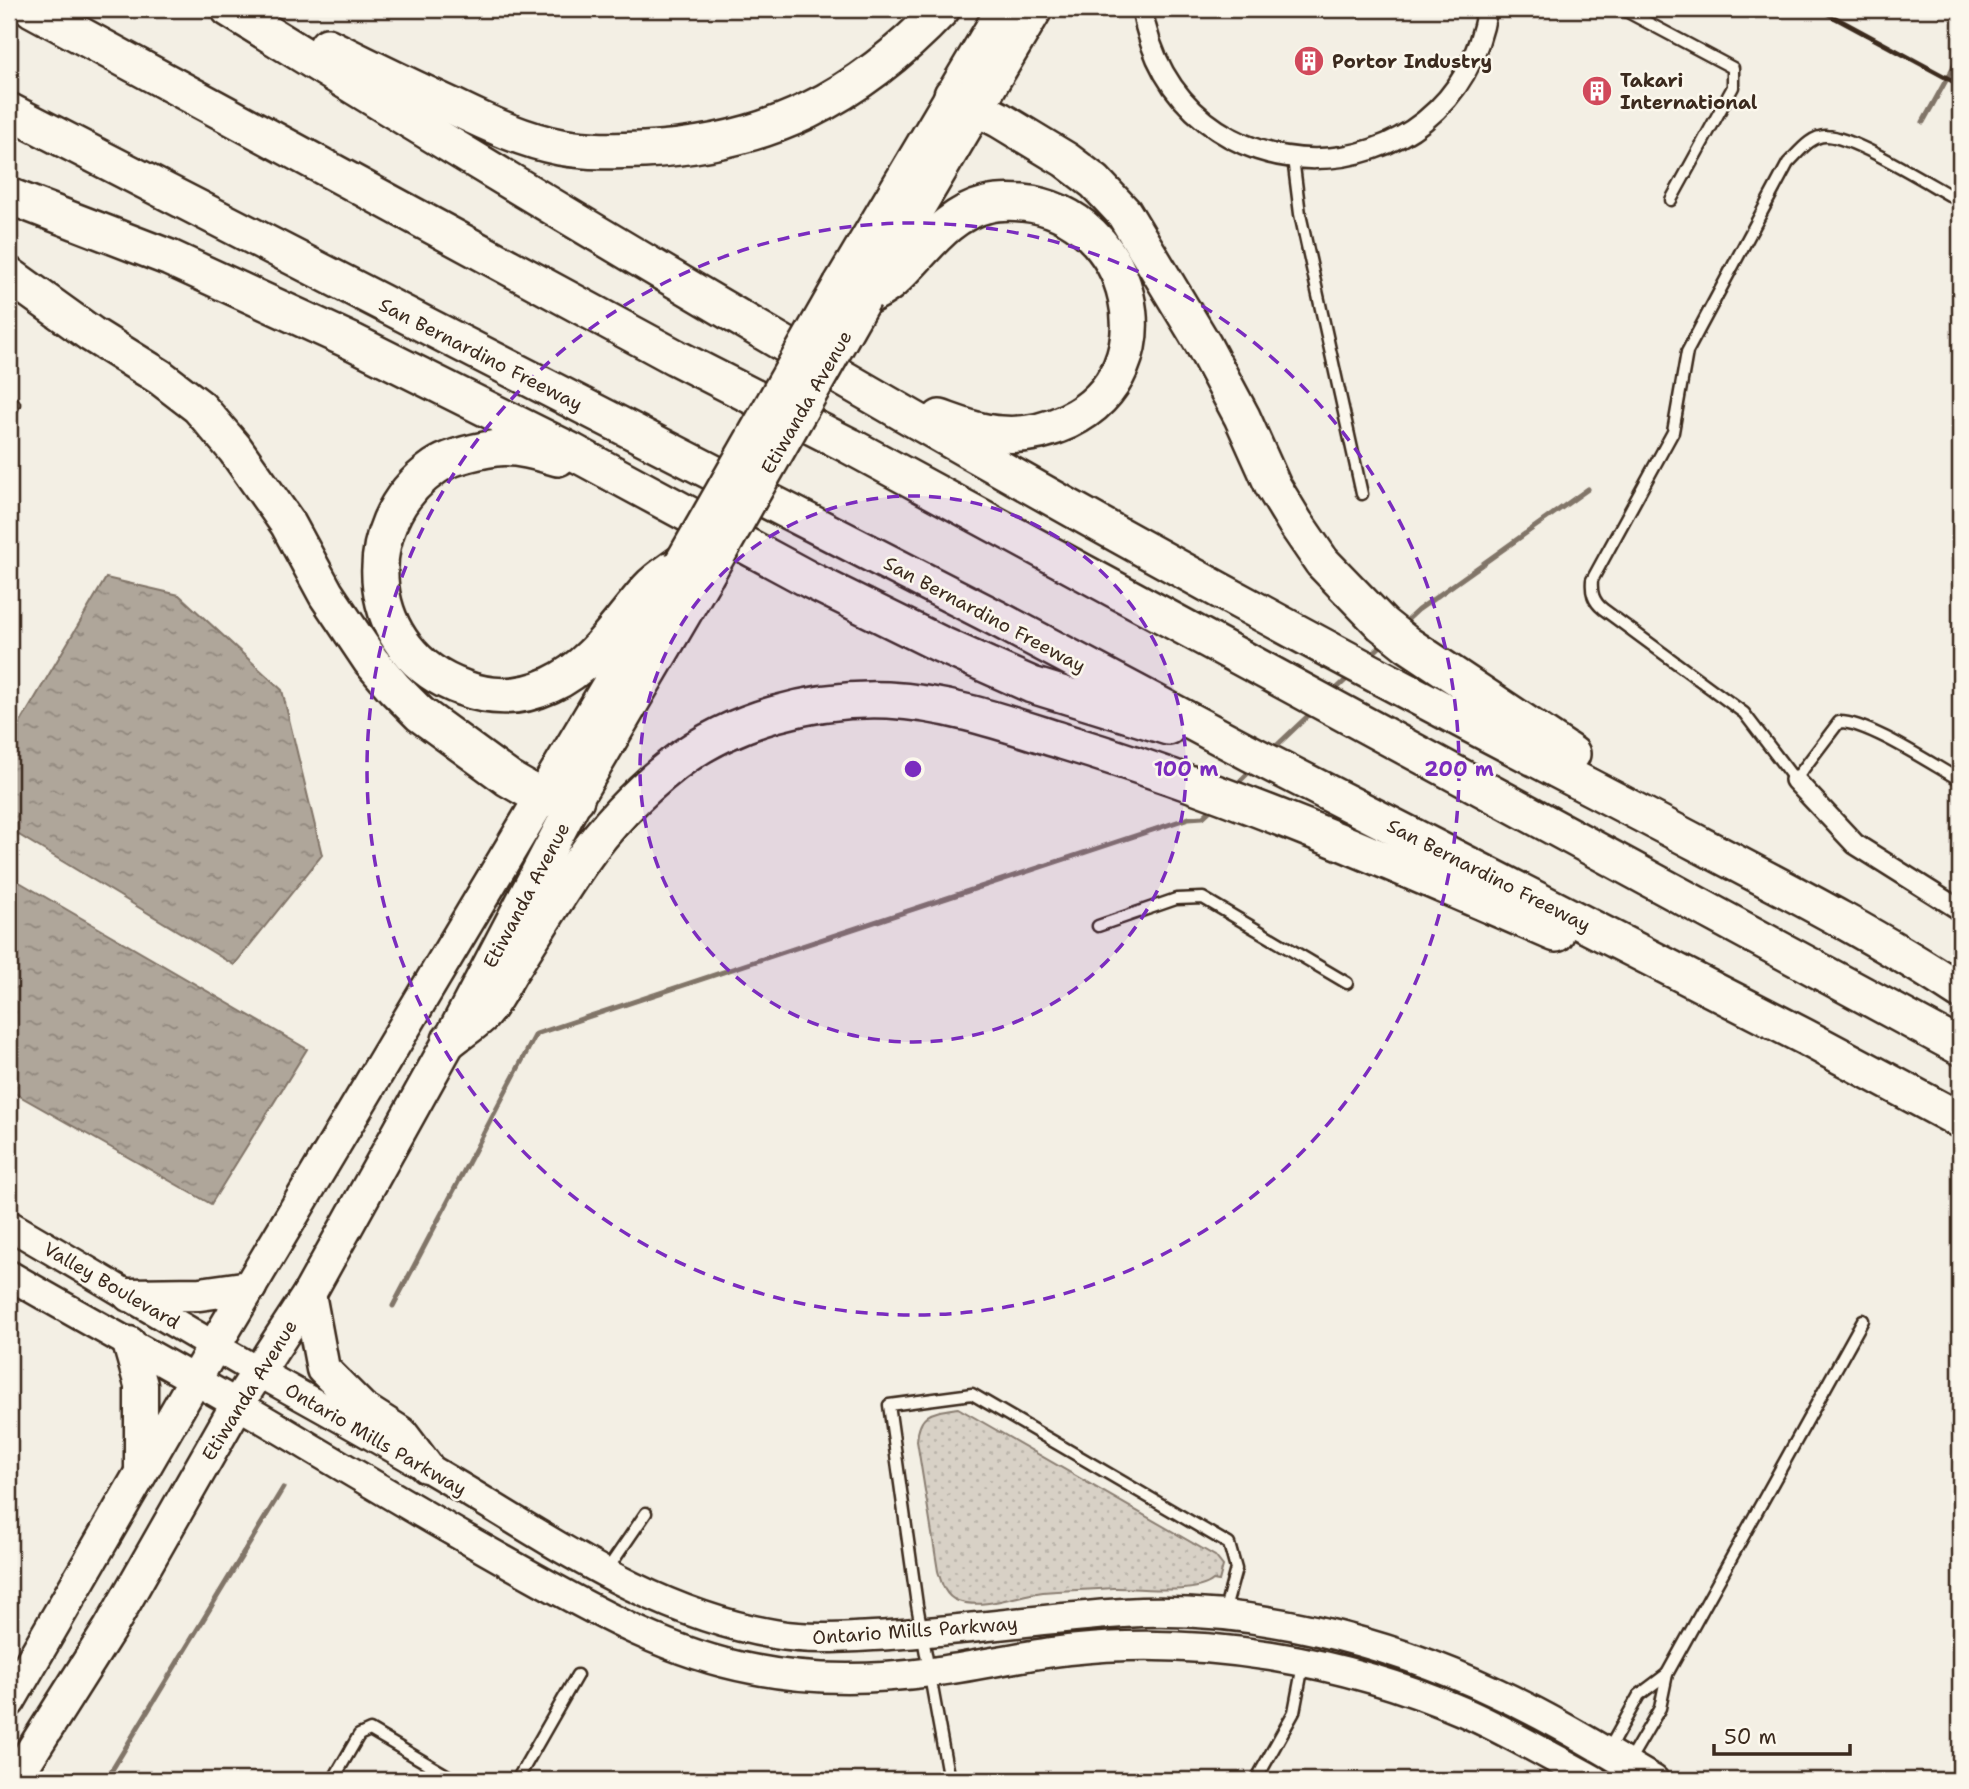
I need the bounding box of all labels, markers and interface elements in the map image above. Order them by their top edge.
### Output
building icon: Portor Industry [1292,44,1326,78]
place label: Portor Industry [1332,49,1492,74]
place label: Takari International [1620,68,1758,115]
building icon: Takari International [1580,74,1614,108]
street label: San Bernardino Freeway [375,292,587,417]
street label: Etiwanda Avenue [755,326,858,478]
street label: San Bernardino Freeway [879,551,1090,678]
text: 100 m [1154,755,1218,783]
text: 200 m [1424,755,1494,783]
centre of rings [901,757,925,781]
street label: San Bernardino Freeway [1383,813,1595,938]
street label: Etiwanda Avenue [477,818,575,972]
street label: Valley Boulevard [39,1236,184,1335]
street label: Etiwanda Avenue [196,1315,303,1465]
street label: Ontario Mills Parkway [280,1377,471,1502]
street label: Ontario Mills Parkway [811,1611,1019,1650]
scale bar [1714,1712,1850,1756]
text: 50 m [1724,1723,1777,1751]

